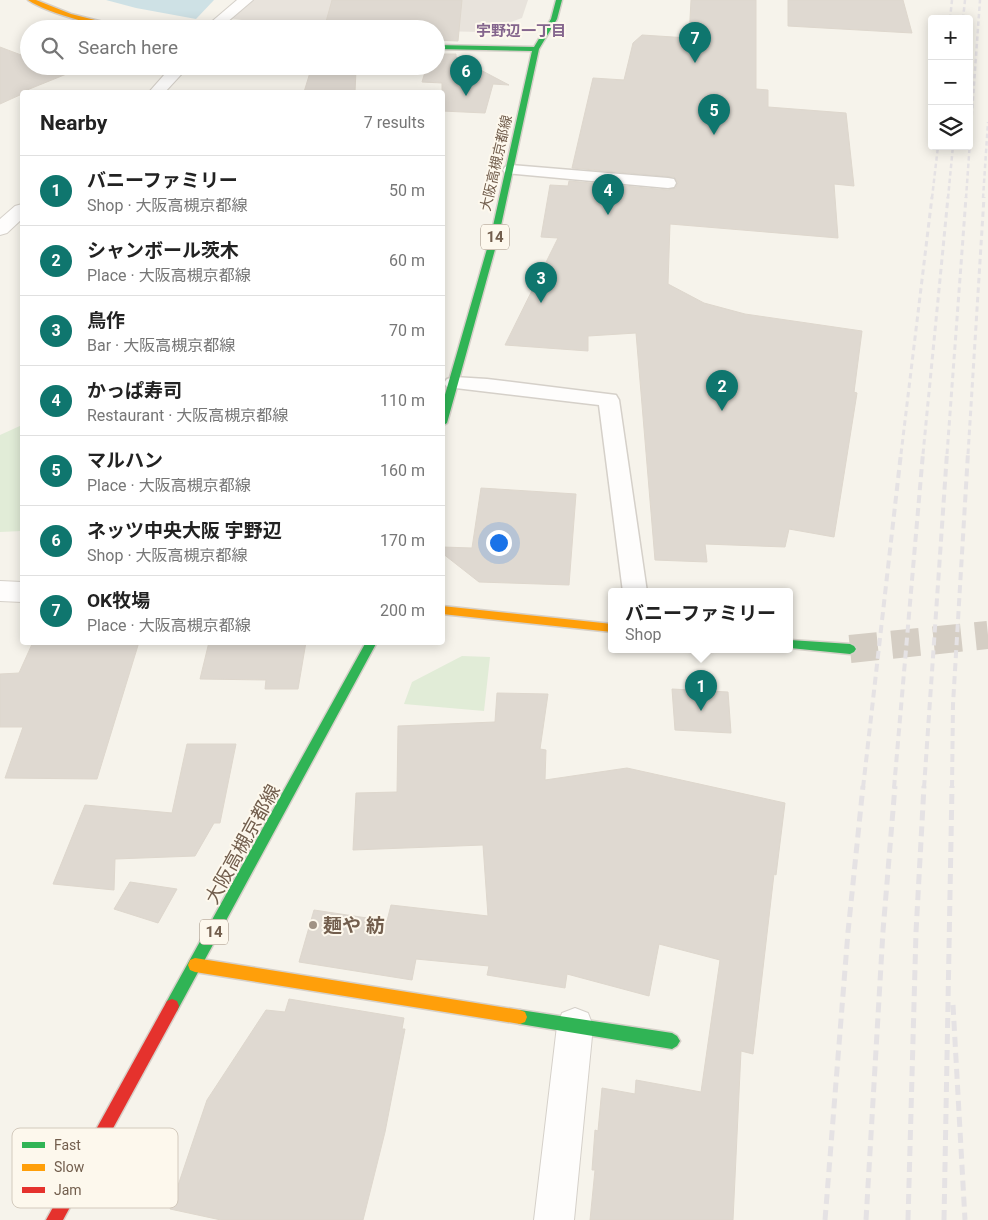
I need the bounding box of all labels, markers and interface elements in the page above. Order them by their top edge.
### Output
map controls [928,15,973,150]
button: + [928,15,973,60]
search box [20,20,445,75]
district label: 宇野辺一丁目 [476,22,566,40]
pin: 7 [679,22,711,63]
icon: search [38,34,66,62]
text: Search here [78,36,178,59]
pin: 6 [450,55,482,96]
button: − [928,60,973,105]
pin: 5 [698,94,730,135]
button: layers [928,105,973,150]
text: Nearby [40,111,107,135]
text: 7 results [364,113,425,132]
street label: 大阪高槻京都線 [477,113,515,213]
text: バニーファミリー [87,169,238,192]
pin: 4 [592,174,624,215]
text: 1 [51,181,61,200]
text: 50 m [389,181,425,200]
text: Shop · 大阪高槻京都線 [87,196,248,215]
road number: 14 [481,224,509,250]
text: シャンボール茨木 [87,239,239,262]
text: 2 [51,251,61,270]
text: 60 m [389,251,425,270]
pin: 3 [525,262,557,303]
text: Place · 大阪高槻京都線 [87,266,251,285]
text: 鳥作 [87,309,125,332]
text: 3 [51,321,61,340]
text: 70 m [389,321,425,340]
text: Bar · 大阪高槻京都線 [87,336,235,355]
pin: 2 [706,370,738,411]
text: かっぱ寿司 [87,379,182,402]
text: 4 [51,391,61,410]
text: 110 m [380,391,425,410]
text: Restaurant · 大阪高槻京都線 [87,406,288,425]
text: マルハン [87,449,163,472]
text: 5 [51,461,61,480]
text: 160 m [380,461,425,480]
text: Place · 大阪高槻京都線 [87,476,251,495]
text: ネッツ中央大阪 宇野辺 [87,519,282,542]
your location [486,530,512,556]
text: 6 [51,531,61,550]
text: 170 m [380,531,425,550]
text: Shop · 大阪高槻京都線 [87,546,248,565]
popup [608,588,793,653]
text: OK牧場 [87,589,150,612]
text: 7 [51,601,61,620]
text: 200 m [380,601,425,620]
text: バニーファミリー [625,602,776,625]
text: Place · 大阪高槻京都線 [87,616,251,635]
text: Shop [625,625,661,644]
pin: 1 [685,670,717,711]
street label: 大阪高槻京都線 [200,780,285,908]
place label: 麺や 紡 [323,914,385,937]
marker: 麺や 紡 [307,919,319,931]
road number: 14 [200,920,228,944]
legend [12,1128,178,1208]
text: Fast [54,1137,81,1153]
text: Slow [54,1159,85,1175]
text: Jam [54,1182,82,1198]

